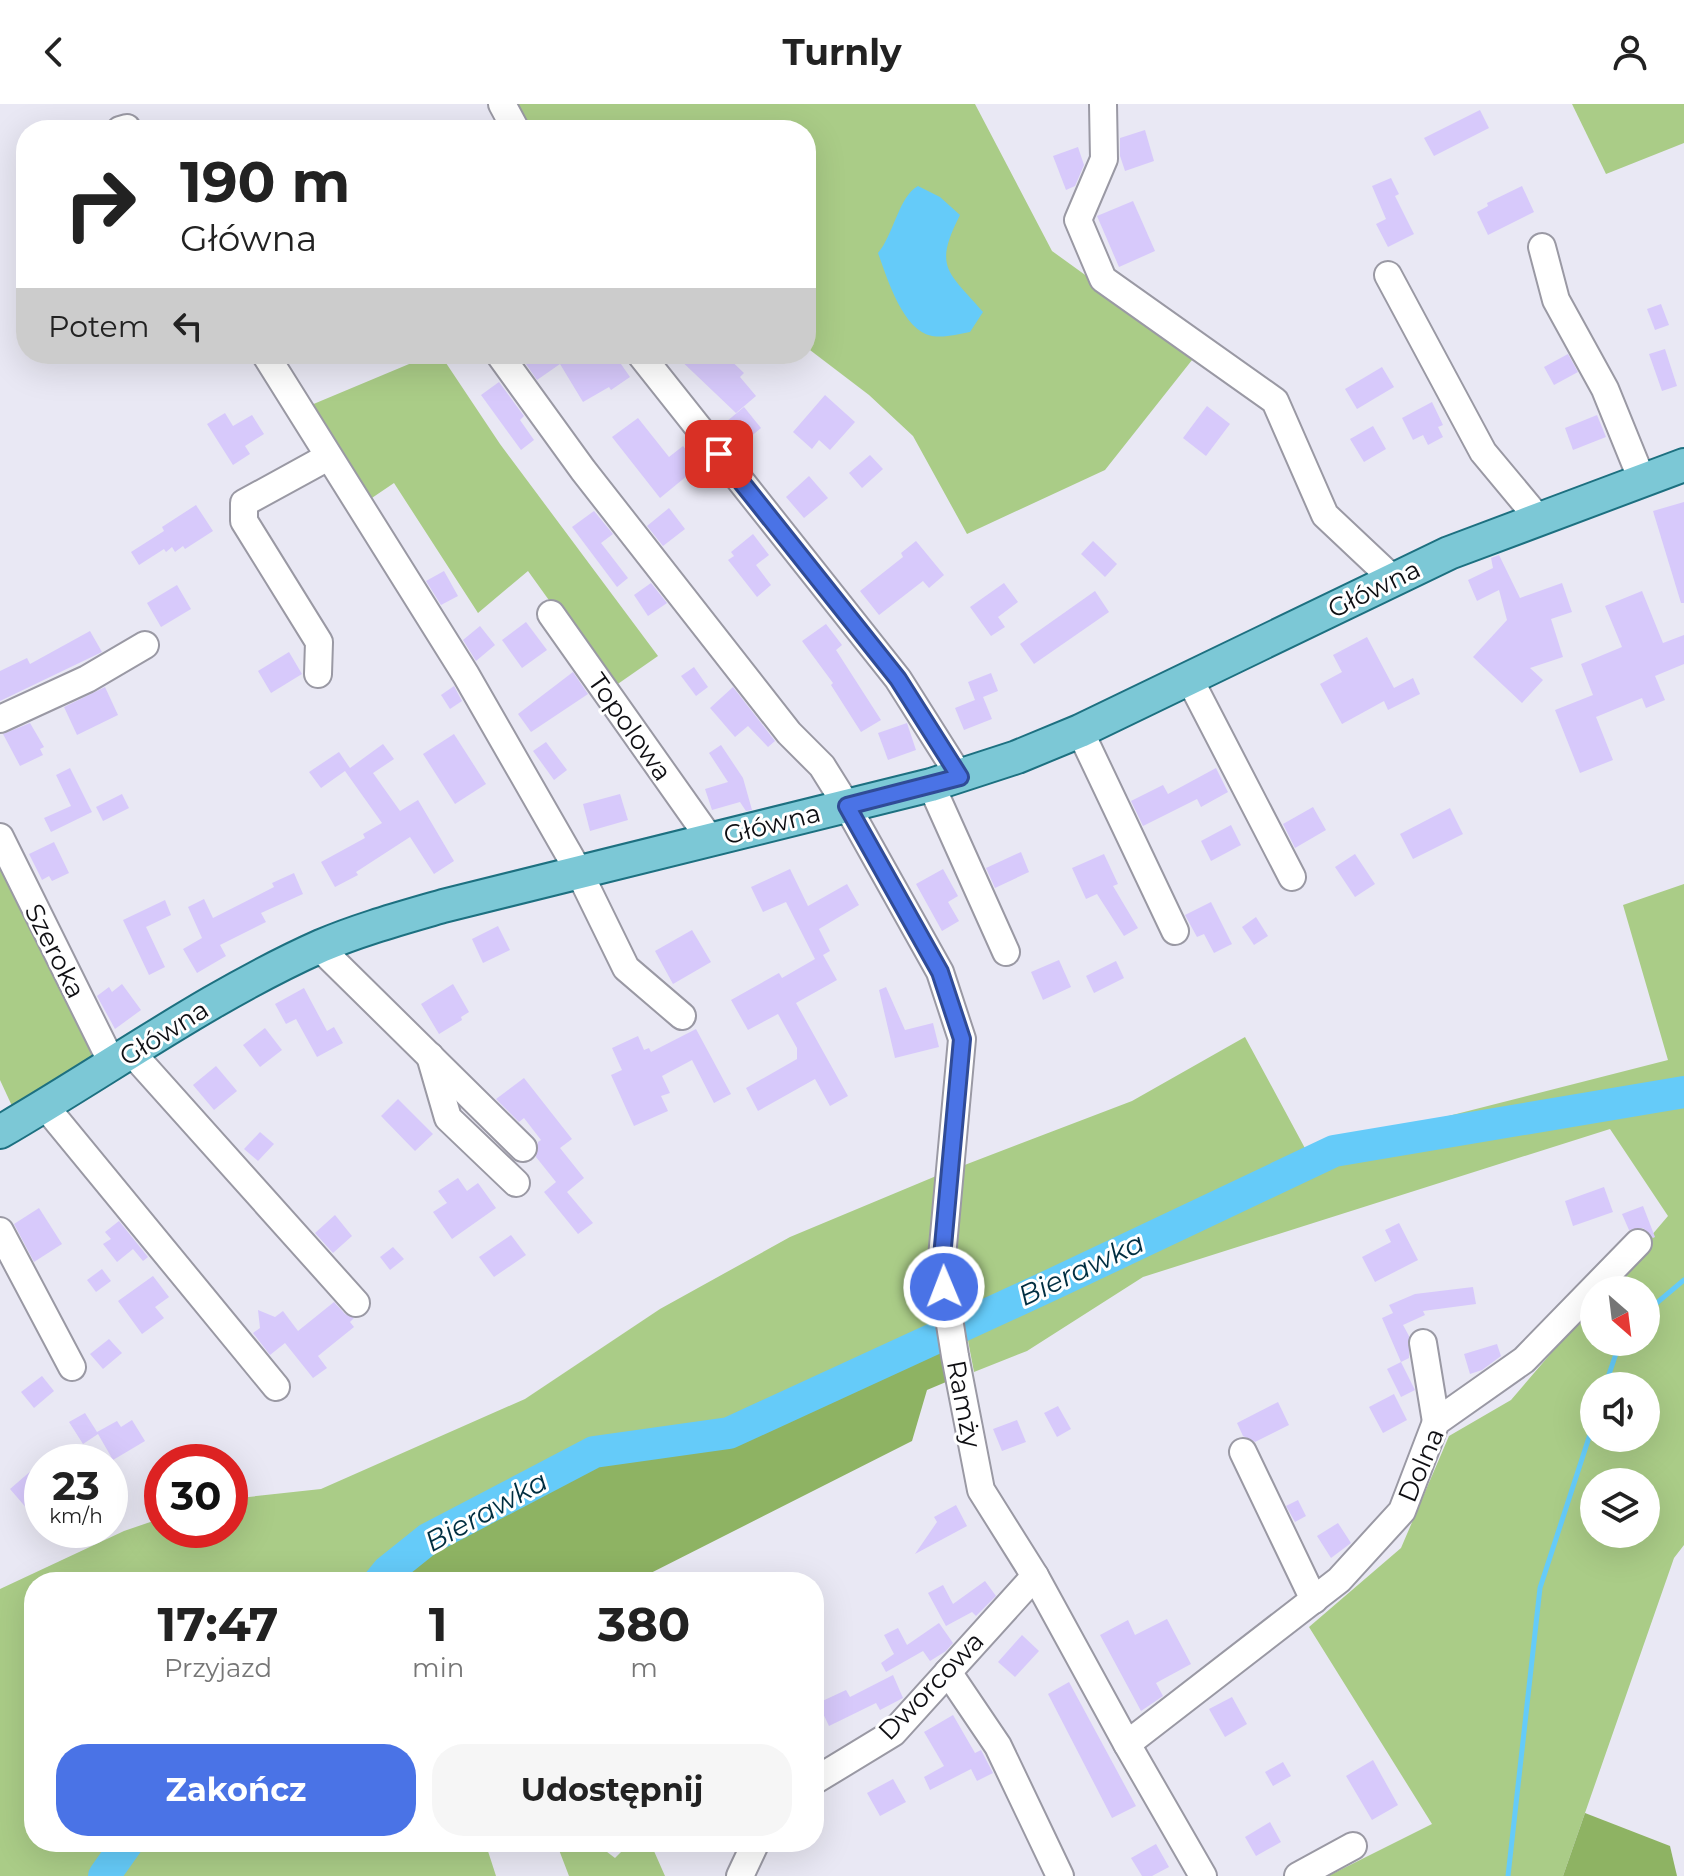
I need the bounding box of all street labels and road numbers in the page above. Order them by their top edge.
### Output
street label: Główna [1322,553,1426,625]
street label: Topolowa [581,667,679,787]
street label: Główna [720,796,824,852]
street label: Szeroka [18,898,92,1004]
street label: Główna [114,993,214,1073]
street label: Ramży [940,1357,988,1451]
street label: Dolna [1391,1423,1451,1507]
street label: Dworcowa [871,1625,991,1747]

